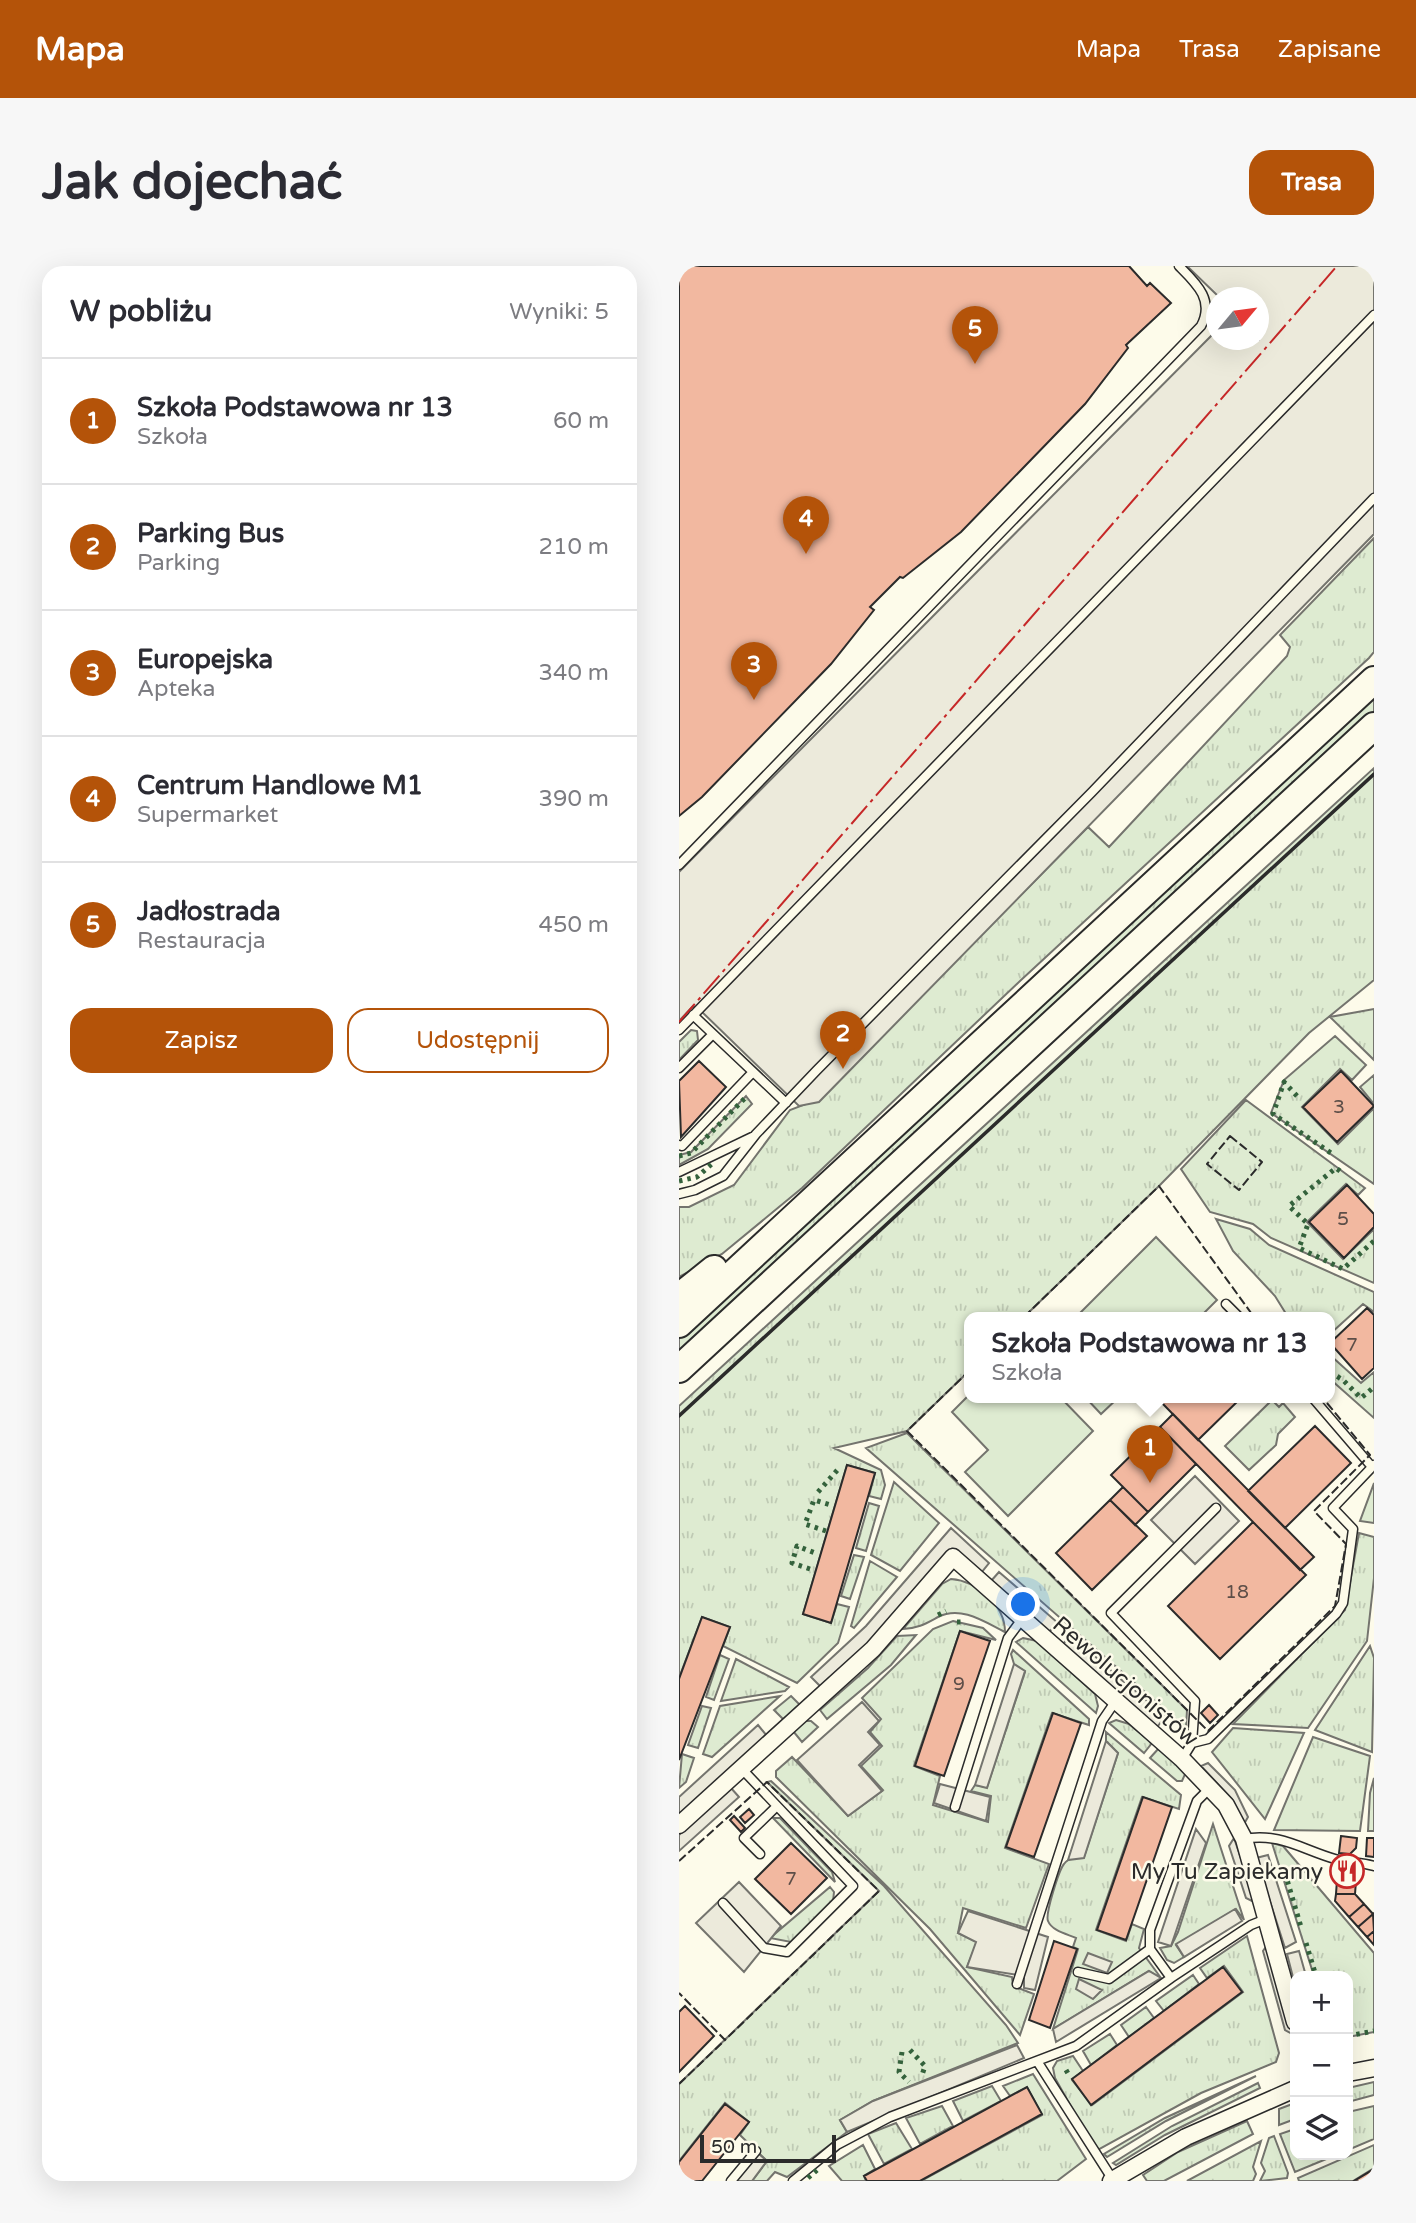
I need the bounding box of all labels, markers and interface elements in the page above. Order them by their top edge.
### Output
text: Mapa [35,30,125,69]
text: Mapa [1076,35,1141,64]
text: Trasa [1179,35,1240,64]
text: Zapisane [1278,35,1381,64]
button: Trasa [1249,150,1374,215]
text: Jak dojechać [42,153,342,212]
north arrow [1206,287,1269,350]
text: W pobliżu [70,293,212,330]
text: Wyniki: 5 [509,298,609,326]
pin: 5 [952,306,998,364]
text: Szkoła Podstawowa nr 13 [137,392,453,423]
text: 1 [86,407,100,435]
text: 60 m [553,407,609,435]
text: Szkoła [137,423,208,451]
pin: 4 [783,496,829,554]
text: Parking Bus [137,518,284,549]
text: 2 [86,533,100,561]
text: 210 m [539,533,609,561]
text: Parking [137,549,220,577]
pin: 3 [731,642,777,700]
text: Europejska [137,644,273,675]
text: 3 [86,659,100,687]
text: 340 m [539,659,609,687]
text: Apteka [137,675,215,703]
text: Centrum Handlowe M1 [137,770,423,801]
text: 4 [86,785,100,813]
text: 390 m [539,785,609,813]
text: Supermarket [137,801,278,829]
text: Jadłostrada [137,896,281,927]
text: 5 [86,911,100,939]
text: 450 m [539,911,609,939]
text: Restauracja [137,927,266,955]
button: Zapisz [70,1008,333,1073]
button: Udostępnij [347,1008,609,1073]
pin: 2 [820,1011,866,1069]
house number: 3 [1333,1096,1345,1118]
house number: 5 [1337,1208,1349,1230]
popup [964,1312,1335,1403]
text: Szkoła Podstawowa nr 13 [992,1328,1307,1359]
house number: 7 [1346,1334,1358,1356]
text: Szkoła [992,1359,1062,1387]
pin: 1 [1127,1425,1173,1483]
house number: 18 [1225,1581,1249,1603]
your location [1006,1587,1040,1621]
street label: Rewolucjonistów [1047,1611,1204,1753]
house number: 9 [953,1673,965,1695]
restaurant icon: My Tu Zapiekamy [1328,1852,1366,1890]
place label: My Tu Zapiekamy [1131,1858,1323,1886]
house number: 7 [785,1868,797,1890]
map controls [1290,1971,1353,2160]
button: + [1290,1971,1353,2034]
button: − [1290,2034,1353,2097]
button: layers [1290,2097,1353,2160]
scale bar [700,2132,837,2164]
text: 50 m [711,2136,757,2158]

